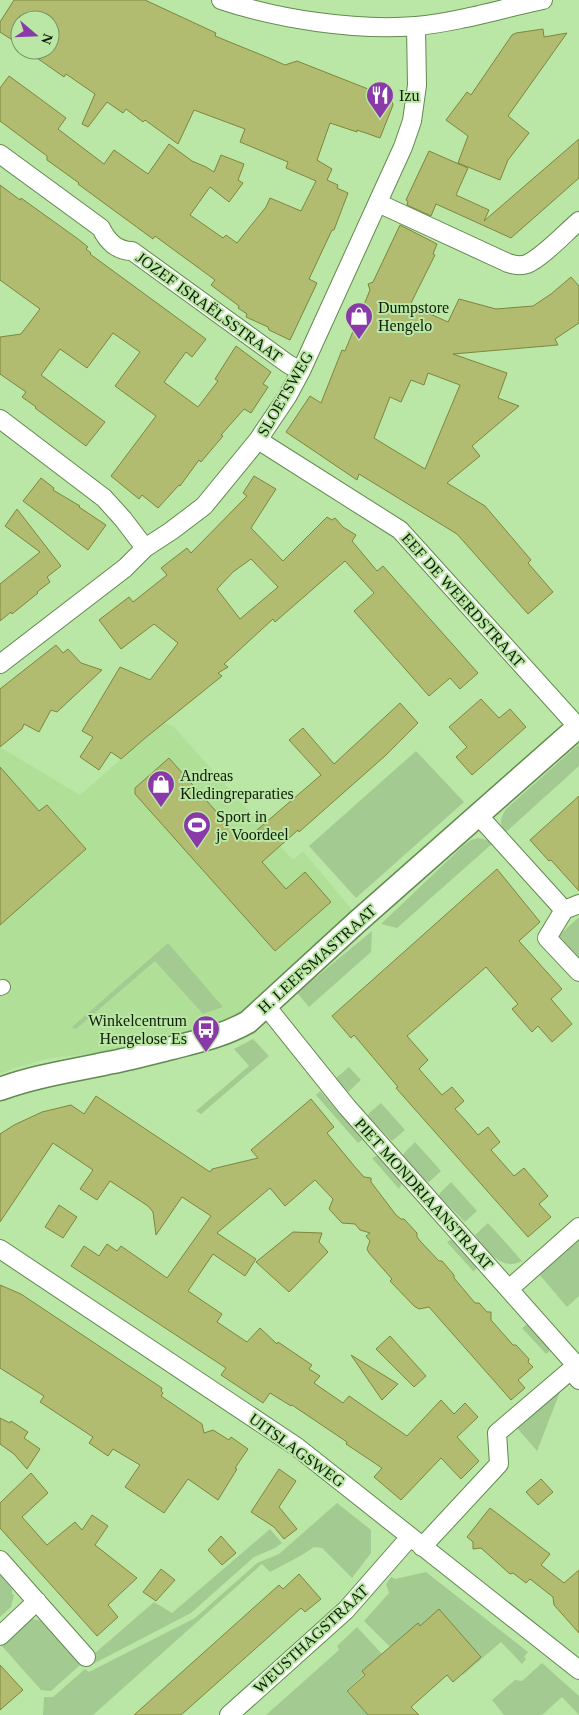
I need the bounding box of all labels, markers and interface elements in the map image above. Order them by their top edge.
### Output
north arrow [10,10,60,60]
text: N [38,32,56,46]
restaurant icon: Izu [365,80,395,119]
place label: Izu [399,87,419,104]
street label: JOZEF ISRAËLSSTRAAT [133,249,285,366]
place label: Dumpstore Hengelo [378,299,449,335]
shop icon: Dumpstore Hengelo [344,301,374,340]
street label: SLOETSWEG [254,348,316,439]
street label: EEF DE WEERDSTRAAT [398,529,528,671]
place label: Andreas Kledingreparaties [180,767,294,803]
shop icon: Andreas Kledingreparaties [146,769,176,808]
place label: Sport in je Voordeel [215,808,289,844]
sports icon: Sport in je Voordeel [182,810,212,849]
street label: H. LEEFSMASTRAAT [254,901,380,1016]
place label: Winkelcentrum Hengelose Es [88,1012,188,1048]
bus stop icon: Winkelcentrum Hengelose Es [191,1014,221,1053]
street label: PIET MONDRIAANSTRAAT [352,1115,497,1273]
street label: UITSLAGSWEG [246,1410,348,1491]
street label: WEUSTHAGSTRAAT [250,1581,372,1696]

